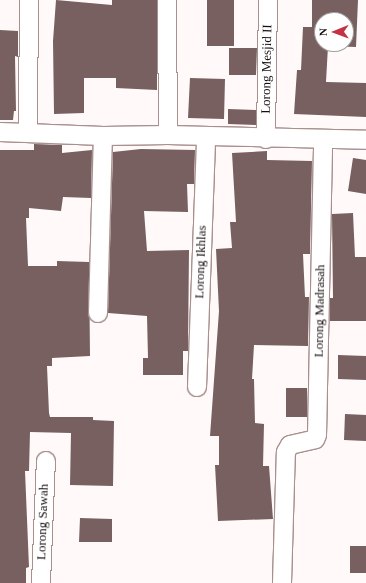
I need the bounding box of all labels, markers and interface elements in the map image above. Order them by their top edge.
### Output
north arrow [314,12,354,52]
street label: Lorong Mesjid II [258,24,276,114]
text: N [317,28,329,36]
street label: Lorong Ikhlas [192,225,210,299]
street label: Lorong Madrasah [311,264,329,358]
street label: Lorong Sawah [34,484,52,560]

